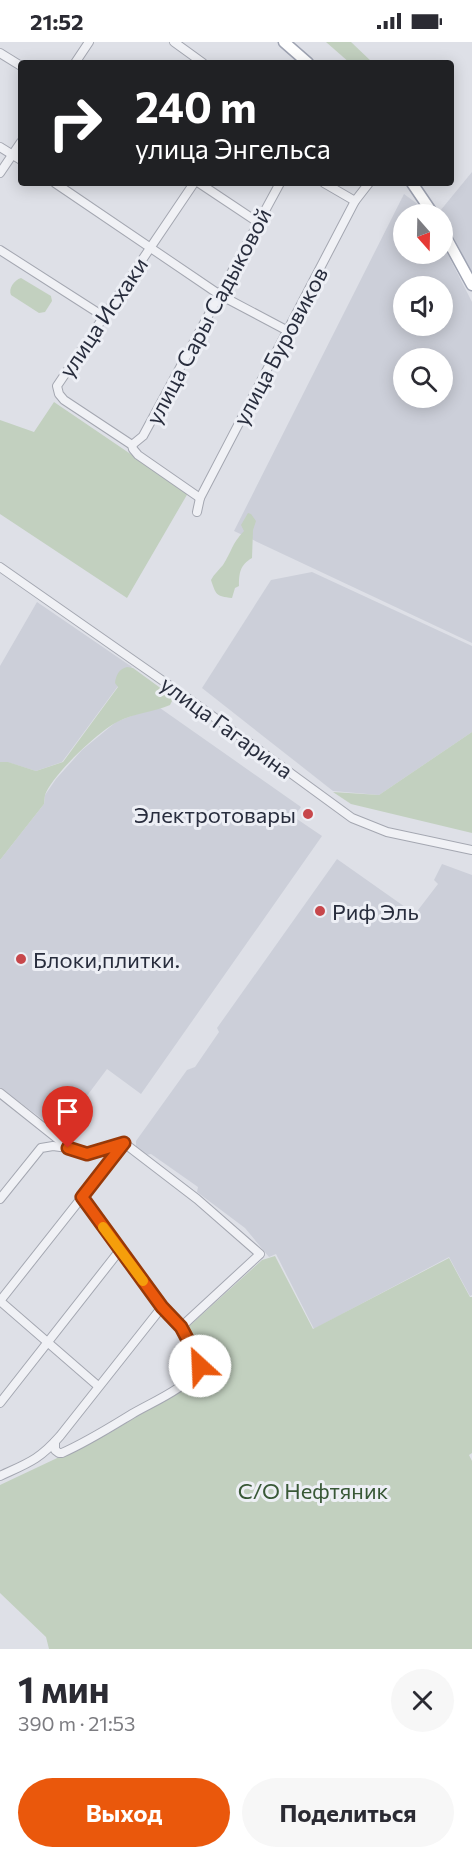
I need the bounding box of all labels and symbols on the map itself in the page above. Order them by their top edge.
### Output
street label: улица Сары Садыковой [139,203,277,429]
north arrow [393,204,453,264]
street label: улица Исхаки [53,252,153,382]
street label: улица Буровиков [227,262,333,430]
street label: улица Гагарина [156,670,298,784]
place label: Электротовары [134,801,296,828]
marker: Электротовары [301,807,315,821]
place label: Риф Эль [332,898,419,925]
marker: Риф Эль [313,904,327,918]
place label: Блоки,плитки. [33,946,180,973]
marker: Блоки,плитки. [14,952,28,966]
pin [42,1086,93,1148]
position arrow [168,1334,232,1398]
park label: С/О Нефтяник [238,1477,389,1504]

